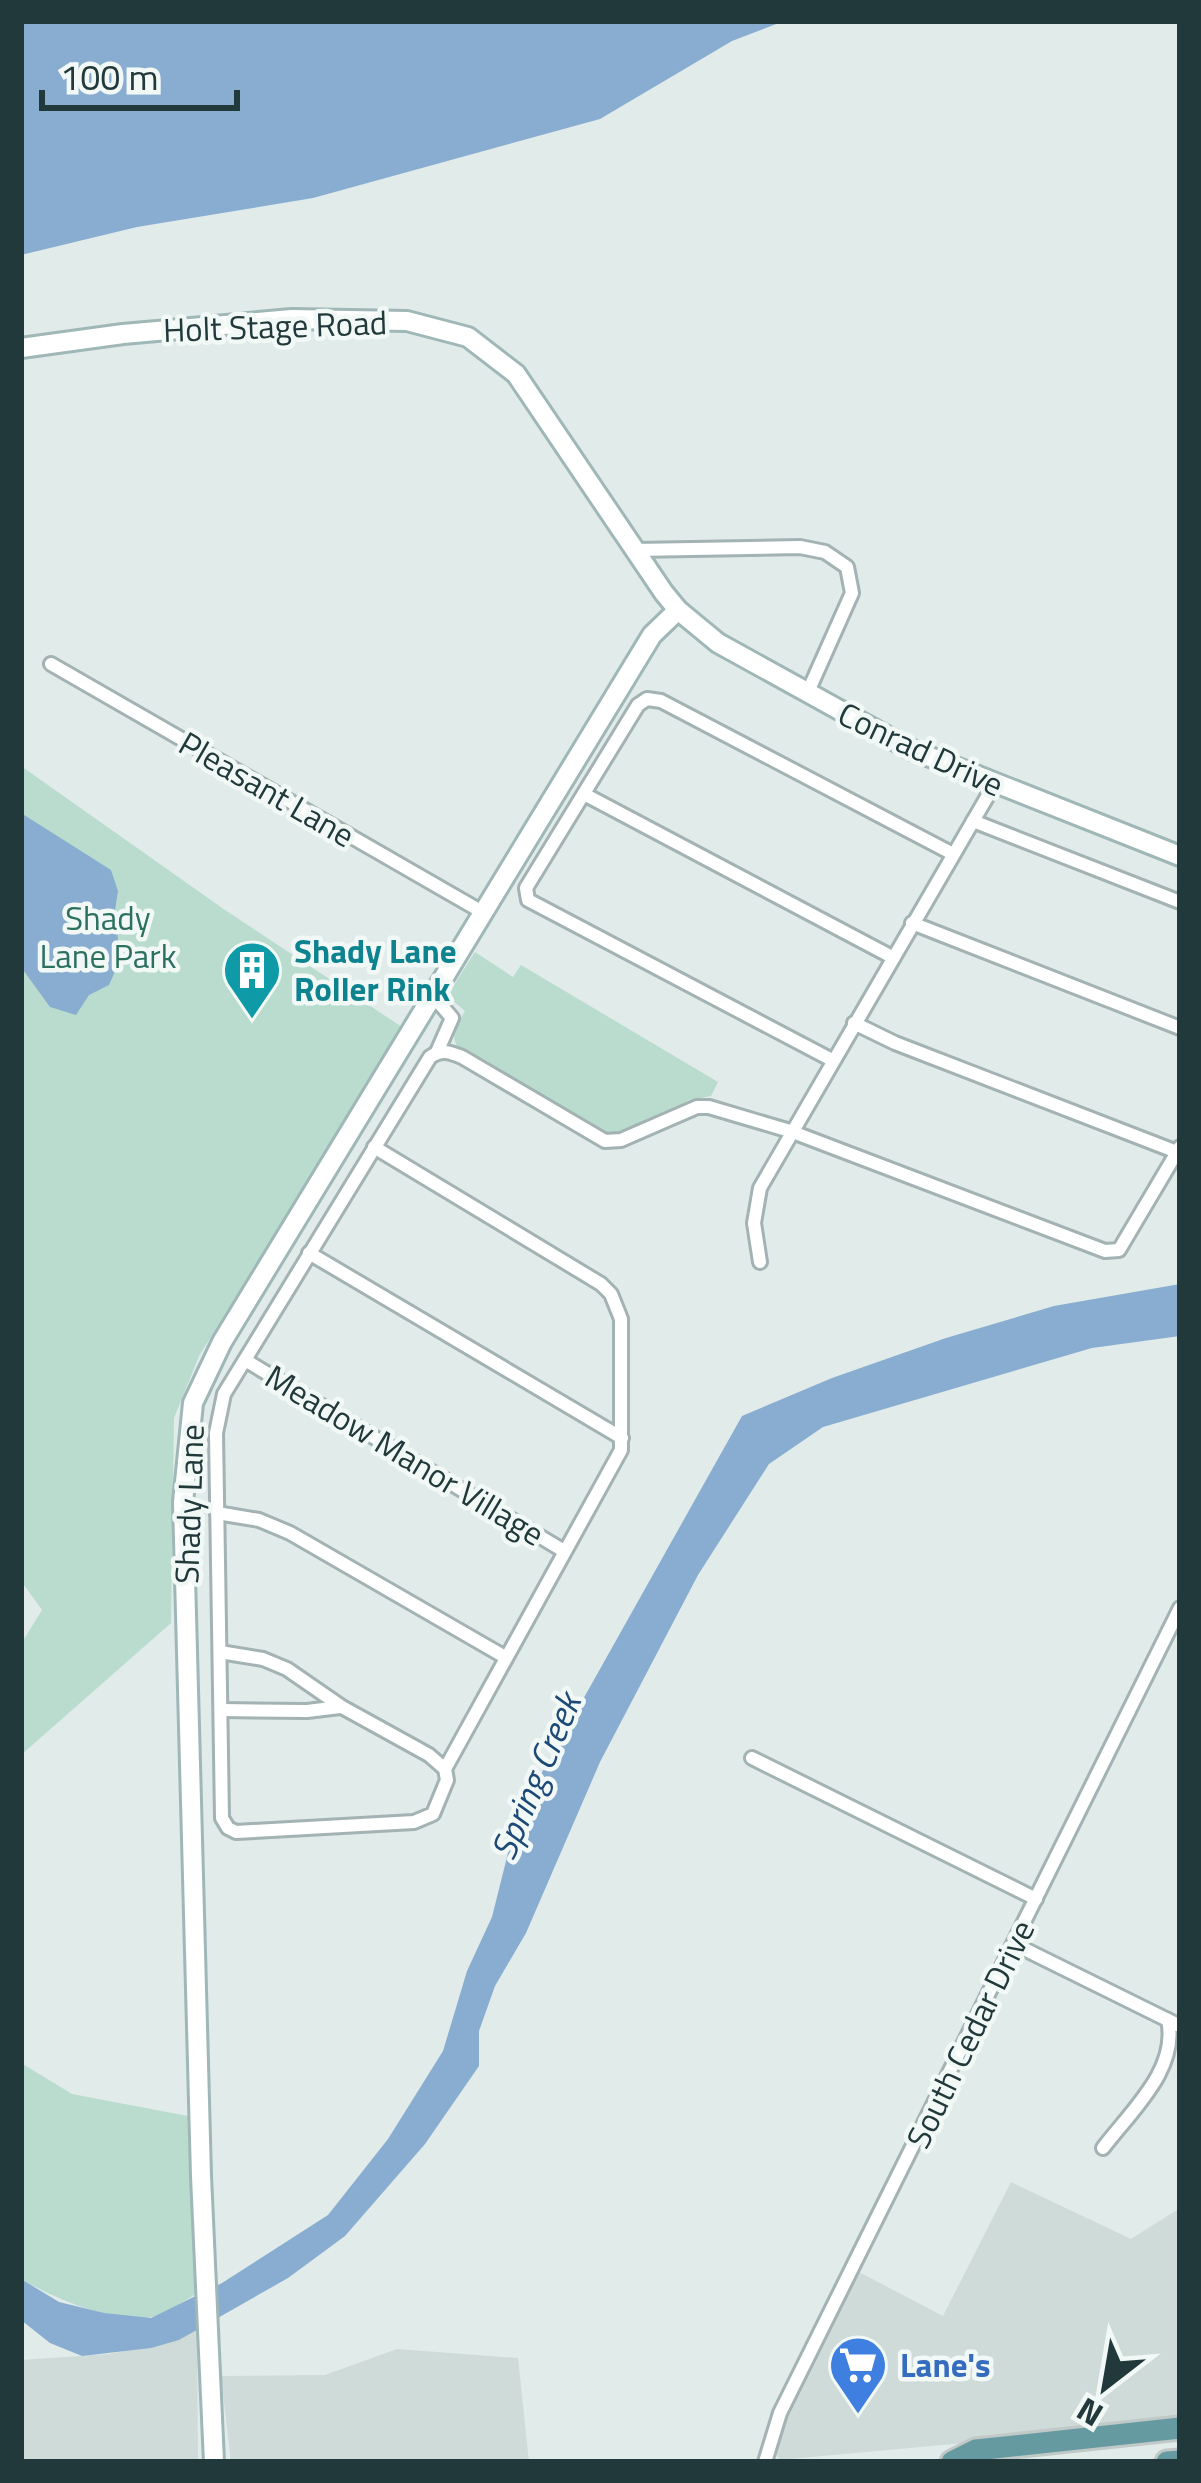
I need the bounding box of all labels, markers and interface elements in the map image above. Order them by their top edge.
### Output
scale bar [42,36,237,110]
text: 100 m [60,49,159,104]
street label: Holt Stage Road [162,297,388,355]
street label: Conrad Drive [830,689,1012,809]
street label: Pleasant Lane [170,718,364,860]
park label: Shady Lane Park [39,893,177,981]
place label: Shady Lane Roller Rink [294,926,456,1014]
building icon: Shady Lane Roller Rink [221,939,283,1021]
street label: Meadow Manor Village [256,1352,554,1558]
street label: Shady Lane [161,1423,217,1585]
water label: Spring Creek [475,1681,596,1868]
street label: South Cedar Drive [893,1911,1047,2157]
north arrow [1045,2327,1165,2447]
supermarket icon: Lane's [827,2334,889,2416]
place label: Lane's [900,2340,991,2390]
text: N [1067,2385,1112,2440]

